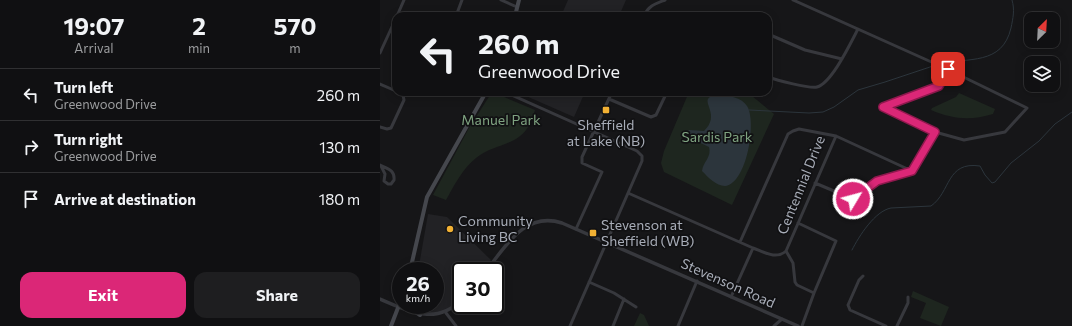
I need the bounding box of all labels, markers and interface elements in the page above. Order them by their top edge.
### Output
text: 19:07 [63,11,124,40]
text: 2 [192,11,206,40]
text: 570 [274,11,317,40]
north arrow [1024,12,1060,48]
map controls [1024,12,1060,92]
text: 260 m [478,26,559,60]
icon: left [412,28,464,80]
text: Arrival [74,40,114,56]
text: min [188,40,210,56]
text: m [289,40,301,56]
pin [931,52,965,86]
button: layers [1024,56,1060,92]
icon: arrive [937,58,959,80]
text: Greenwood Drive [478,60,620,82]
text: Turn left [54,78,113,96]
icon: left [20,84,42,106]
text: 260 m [317,86,360,104]
text: Greenwood Drive [54,96,157,112]
marker: Sheffield at Lake (NB) [601,105,611,115]
park label: Manuel Park [461,111,541,128]
place label: Sheffield at Lake (NB) [567,116,645,149]
park label: Sardis Park [682,128,753,145]
text: Turn right [54,130,123,148]
street label: Centennial Drive [773,133,828,237]
icon: right [20,136,42,158]
text: 130 m [319,138,360,156]
text: Greenwood Drive [54,148,157,164]
position arrow [832,178,874,220]
icon: arrive [20,188,42,210]
text: Arrive at destination [54,190,196,208]
text: 180 m [319,190,360,208]
place label: Community Living BC [458,212,533,245]
place label: Stevenson at Sheffield (WB) [601,216,694,249]
marker: Community Living BC [445,224,455,234]
marker: Stevenson at Sheffield (WB) [588,228,598,238]
street label: Stevenson Road [678,254,778,311]
speed limit sign: 30 [452,262,504,314]
text: 26 [406,271,430,295]
button: Exit [20,272,186,318]
button: Share [194,272,360,318]
text: km/h [406,292,430,304]

